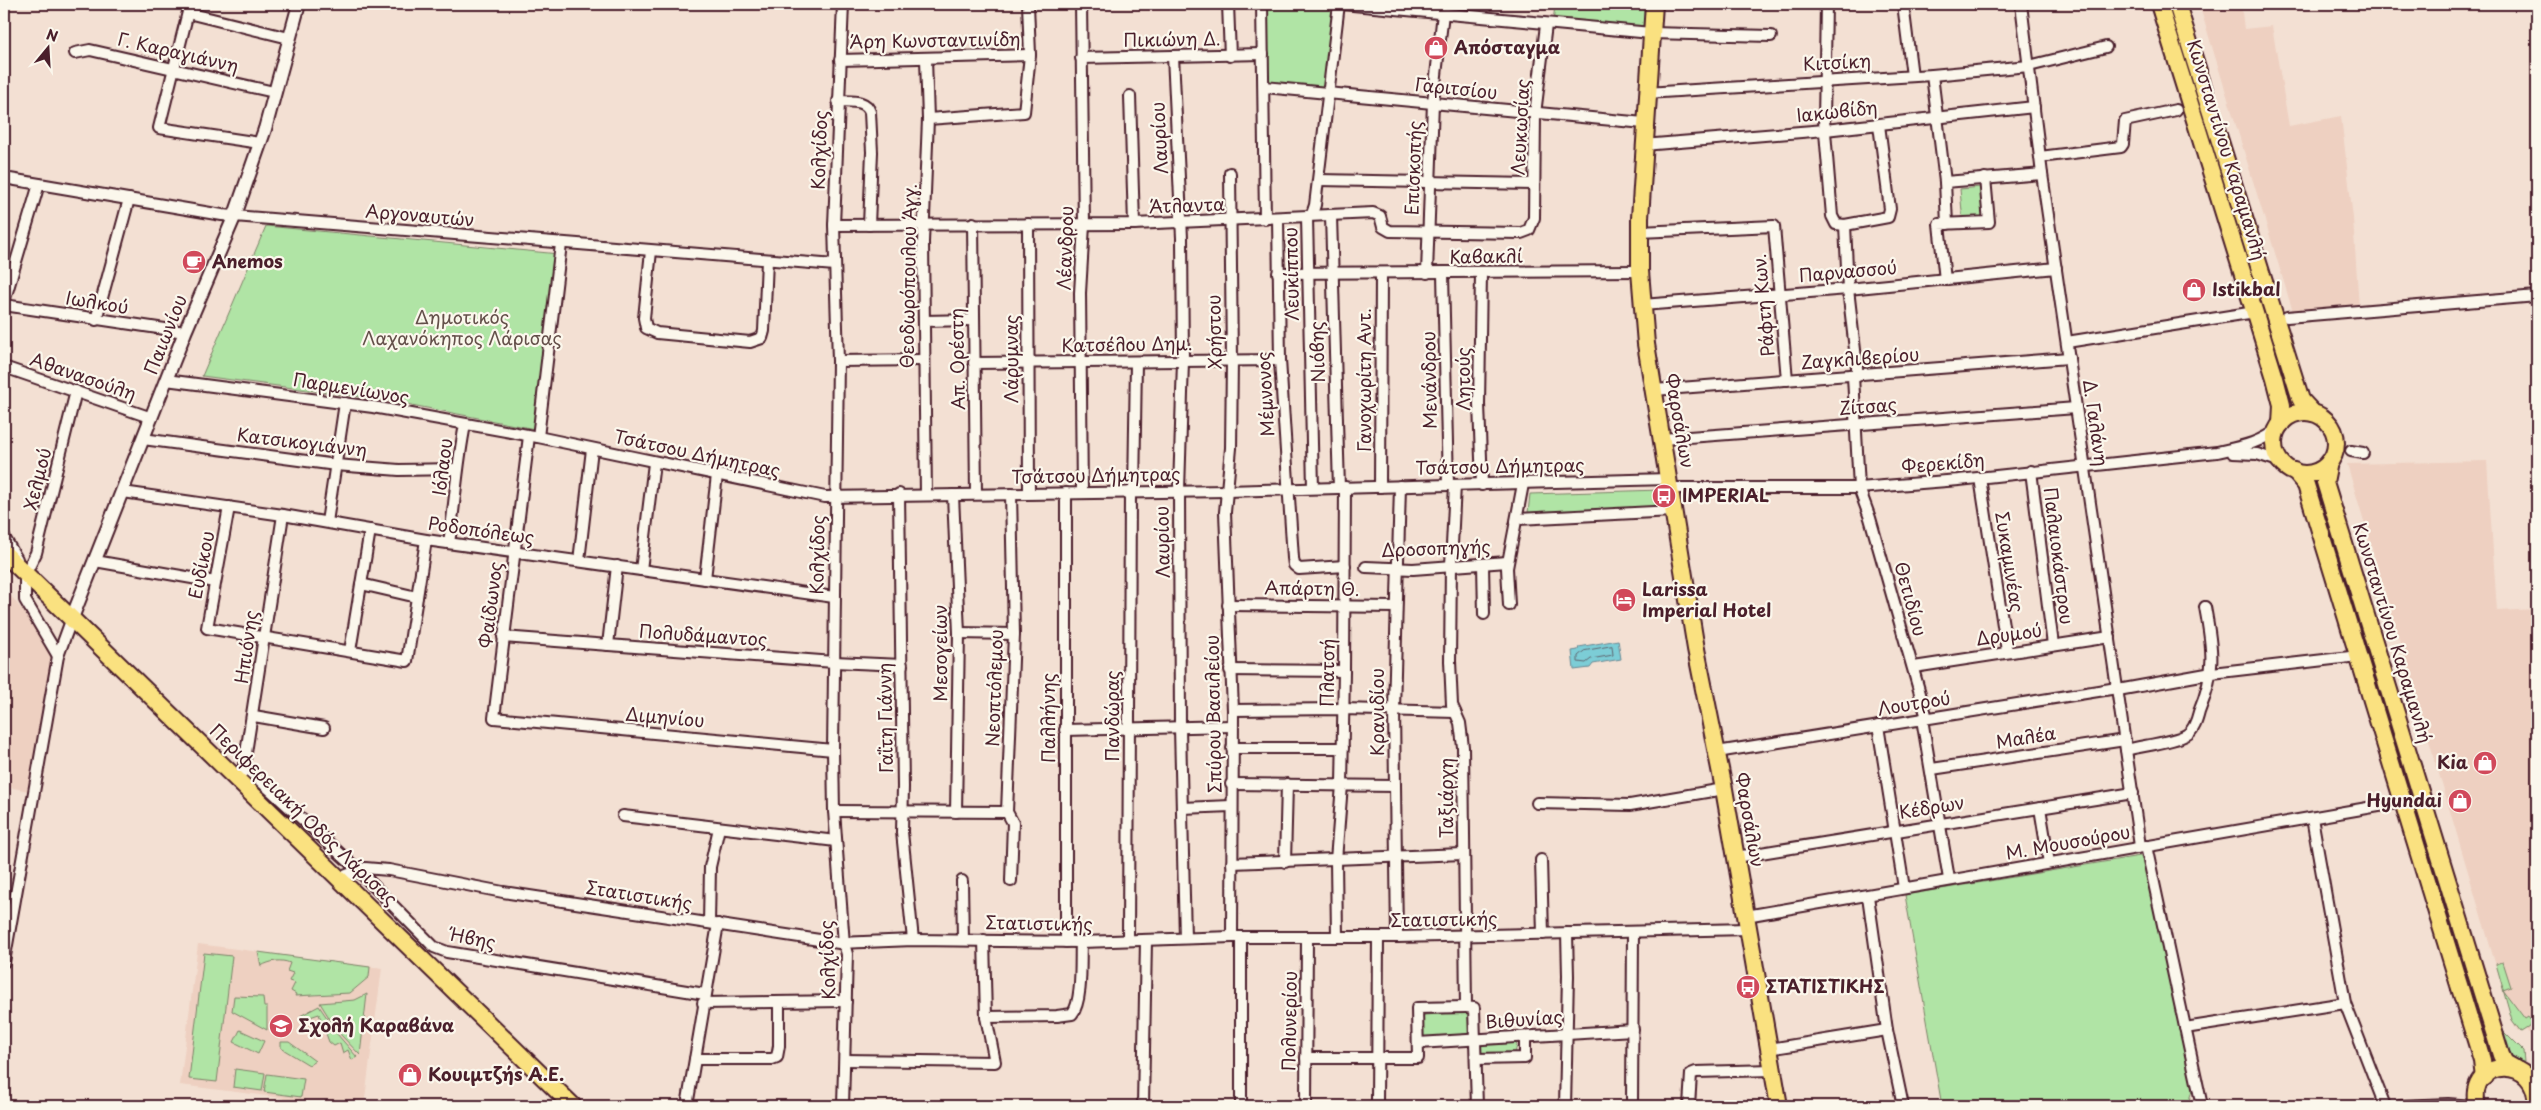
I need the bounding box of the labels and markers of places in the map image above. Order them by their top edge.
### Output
place label: Απόσταγμα [1454,33,1561,60]
shop icon: Απόσταγμα [1423,35,1449,61]
place label: Anemos [212,247,283,274]
cafe icon: Anemos [181,249,207,275]
place label: Istikbal [2212,275,2280,302]
shop icon: Istikbal [2181,277,2207,303]
place label: IMPERIAL [1682,481,1769,508]
bus stop icon: IMPERIAL [1651,483,1677,509]
place label: Larissa Imperial Hotel [1642,575,1771,623]
hotel icon: Larissa Imperial Hotel [1611,587,1637,613]
place label: Kia [2437,748,2469,775]
shop icon: Kia [2472,750,2498,776]
place label: Hyundai [2367,786,2442,813]
shop icon: Hyundai [2447,788,2473,814]
place label: ΣΤΑΤΙΣΤΙΚΗΣ [1766,972,1885,999]
bus stop icon: ΣΤΑΤΙΣΤΙΚΗΣ [1735,974,1761,1000]
place label: Σχολή Καραβάνα [298,1011,454,1038]
school or university icon: Σχολή Καραβάνα [268,1013,294,1039]
place label: Κουιμτζήs Α.Ε. [428,1060,564,1087]
shop icon: Κουιμτζήs Α.Ε. [397,1062,423,1088]

